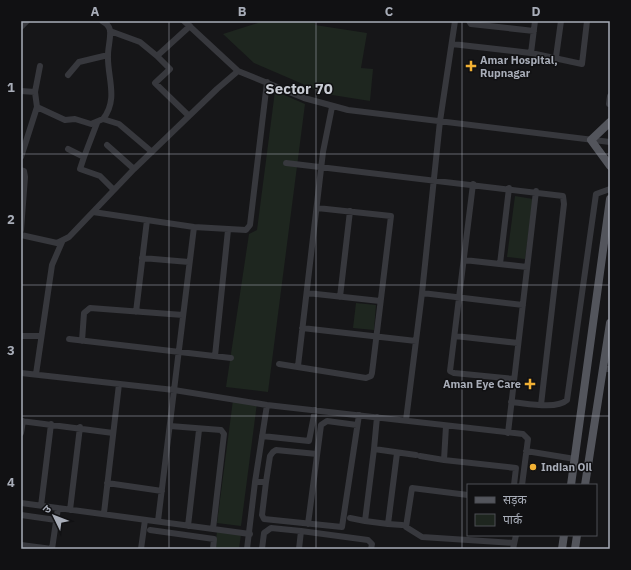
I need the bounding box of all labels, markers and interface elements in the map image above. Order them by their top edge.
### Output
text: A [91,3,100,20]
text: B [238,3,247,20]
text: C [385,3,394,20]
text: D [531,3,541,20]
place label: Amar Hospital, Rupnagar [480,53,558,80]
marker: Amar Hospital, Rupnagar [465,60,477,72]
text: 1 [7,79,15,96]
district label: Sector 70 [265,79,333,98]
text: 2 [7,211,15,228]
text: 3 [7,342,15,359]
place label: Aman Eye Care [443,377,521,391]
marker: Aman Eye Care [524,378,536,390]
place label: Indian Oil [541,460,593,474]
marker: Indian Oil [528,462,538,472]
text: 4 [7,474,15,491]
legend [467,484,597,536]
text: सड़क [503,492,528,507]
north arrow [34,496,74,536]
text: उ [39,502,54,516]
text: पार्क [503,512,523,527]

